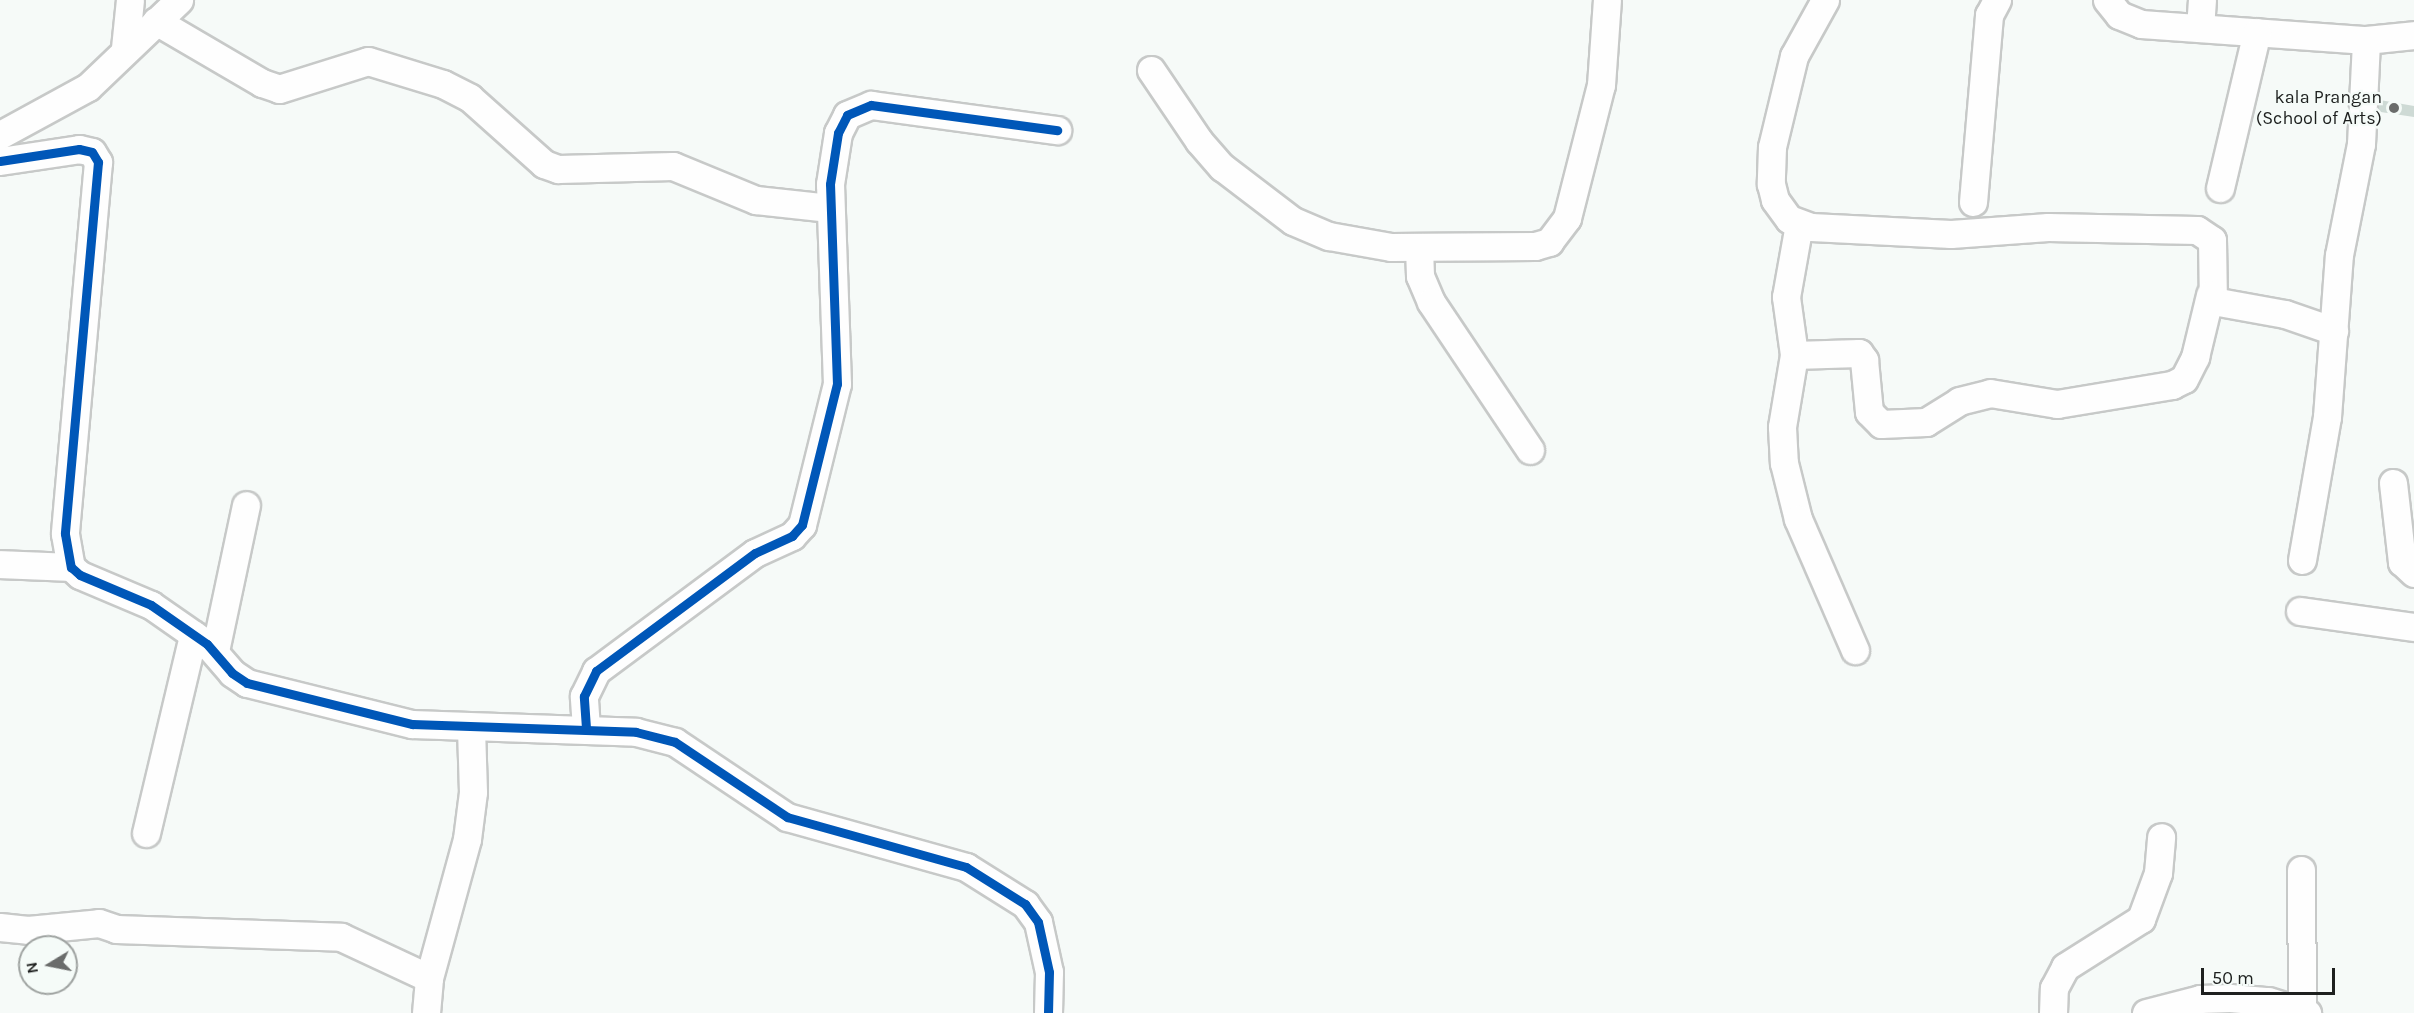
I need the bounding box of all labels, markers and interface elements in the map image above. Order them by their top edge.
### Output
place label: kala Prangan (School of Arts) [2256,87,2382,130]
marker: kala Prangan (School of Arts) [2387,101,2401,115]
north arrow [18,935,78,995]
scale bar [2204,956,2338,994]
text: N [21,961,42,975]
text: 50 m [2212,967,2254,989]

